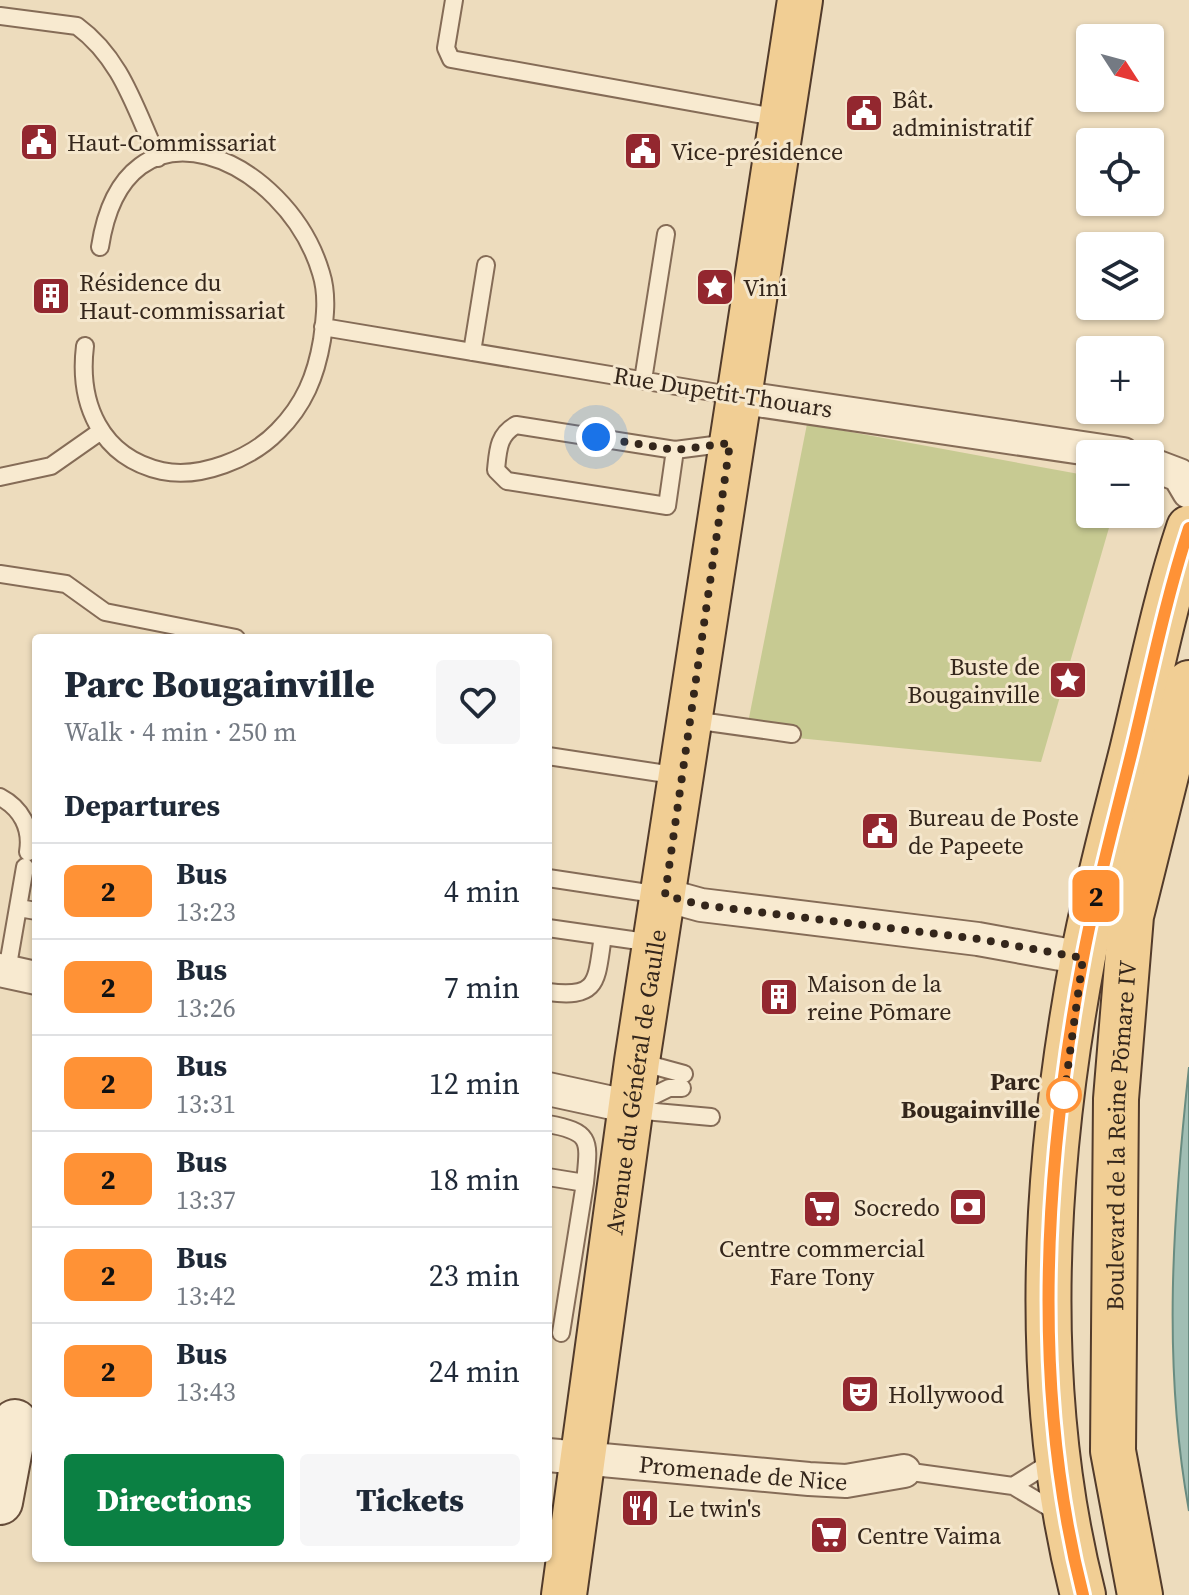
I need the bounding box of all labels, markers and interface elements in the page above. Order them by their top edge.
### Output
north arrow [1076,24,1164,112]
map controls [1076,24,1164,528]
place label: Bât. administratif [892,83,1035,144]
public building icon: Bât. administratif [843,92,885,134]
public building icon: Haut-Commissariat [18,121,60,163]
place label: Haut-Commissariat [67,126,276,159]
button: locate [1076,128,1164,216]
public building icon: Vice-présidence [622,130,664,172]
place label: Vice-présidence [671,135,843,168]
button: layers [1076,232,1164,320]
place label: Résidence du Haut-commissariat [79,266,285,327]
place icon: Vini [694,266,736,308]
place label: Vini [743,271,787,304]
building icon: Résidence du Haut-commissariat [30,275,72,317]
button: + [1076,336,1164,424]
street label: Rue Dupetit-Thouars [611,358,835,426]
your location [576,417,616,457]
button: − [1076,440,1164,528]
place label: Buste de Bougainville [907,650,1040,711]
text: Parc Bougainville [64,658,375,710]
place icon: Buste de Bougainville [1047,659,1089,701]
button: heart [436,660,520,744]
text: Walk · 4 min · 250 m [64,714,297,750]
text: Departures [64,785,220,826]
place label: Bureau de Poste de Papeete [908,801,1079,862]
public building icon: Bureau de Poste de Papeete [859,810,901,852]
text: Bus [176,853,227,894]
line badge: 2 [1070,870,1122,922]
text: 4 min [444,871,520,912]
text: 2 [100,872,116,910]
text: 2 [1088,877,1104,915]
text: 13:23 [176,894,236,930]
street label: Avenue du Général de Gaulle [597,927,674,1237]
text: Bus [176,949,227,990]
street label: Boulevard de la Reine Pōmare IV [1098,959,1144,1311]
text: 7 min [444,967,520,1008]
place label: Maison de la reine Pōmare [807,967,951,1028]
text: 2 [100,968,116,1006]
building icon: Maison de la reine Pōmare [758,976,800,1018]
text: 13:26 [176,990,236,1026]
text: Bus [176,1045,227,1086]
text: 12 min [429,1063,520,1104]
text: 2 [100,1064,116,1102]
place label: Parc Bougainville [901,1065,1040,1126]
marker: Parc Bougainville [1047,1078,1081,1112]
text: 13:31 [176,1086,236,1122]
text: Bus [176,1141,227,1182]
text: 18 min [429,1159,520,1200]
text: 2 [100,1160,116,1198]
text: 13:37 [176,1182,236,1218]
bank icon: Socredo [947,1186,989,1228]
supermarket icon: Centre commercial Fare Tony [801,1188,843,1230]
place label: Socredo [854,1191,940,1224]
place label: Centre commercial Fare Tony [719,1232,925,1293]
text: Bus [176,1237,227,1278]
text: 23 min [429,1255,520,1296]
text: 2 [100,1256,116,1294]
text: 13:42 [176,1278,236,1314]
text: Bus [176,1333,227,1374]
text: 24 min [429,1351,520,1392]
text: 2 [100,1352,116,1390]
theatre icon: Hollywood [839,1373,881,1415]
text: 13:43 [176,1374,236,1410]
place label: Hollywood [888,1378,1004,1411]
street label: Promenade de Nice [637,1447,848,1498]
button: Directions [64,1454,284,1546]
button: Tickets [300,1454,520,1546]
restaurant icon: Le twin's [619,1487,661,1529]
place label: Le twin's [668,1492,761,1525]
supermarket icon: Centre Vaima [808,1514,850,1556]
place label: Centre Vaima [857,1519,1002,1552]

